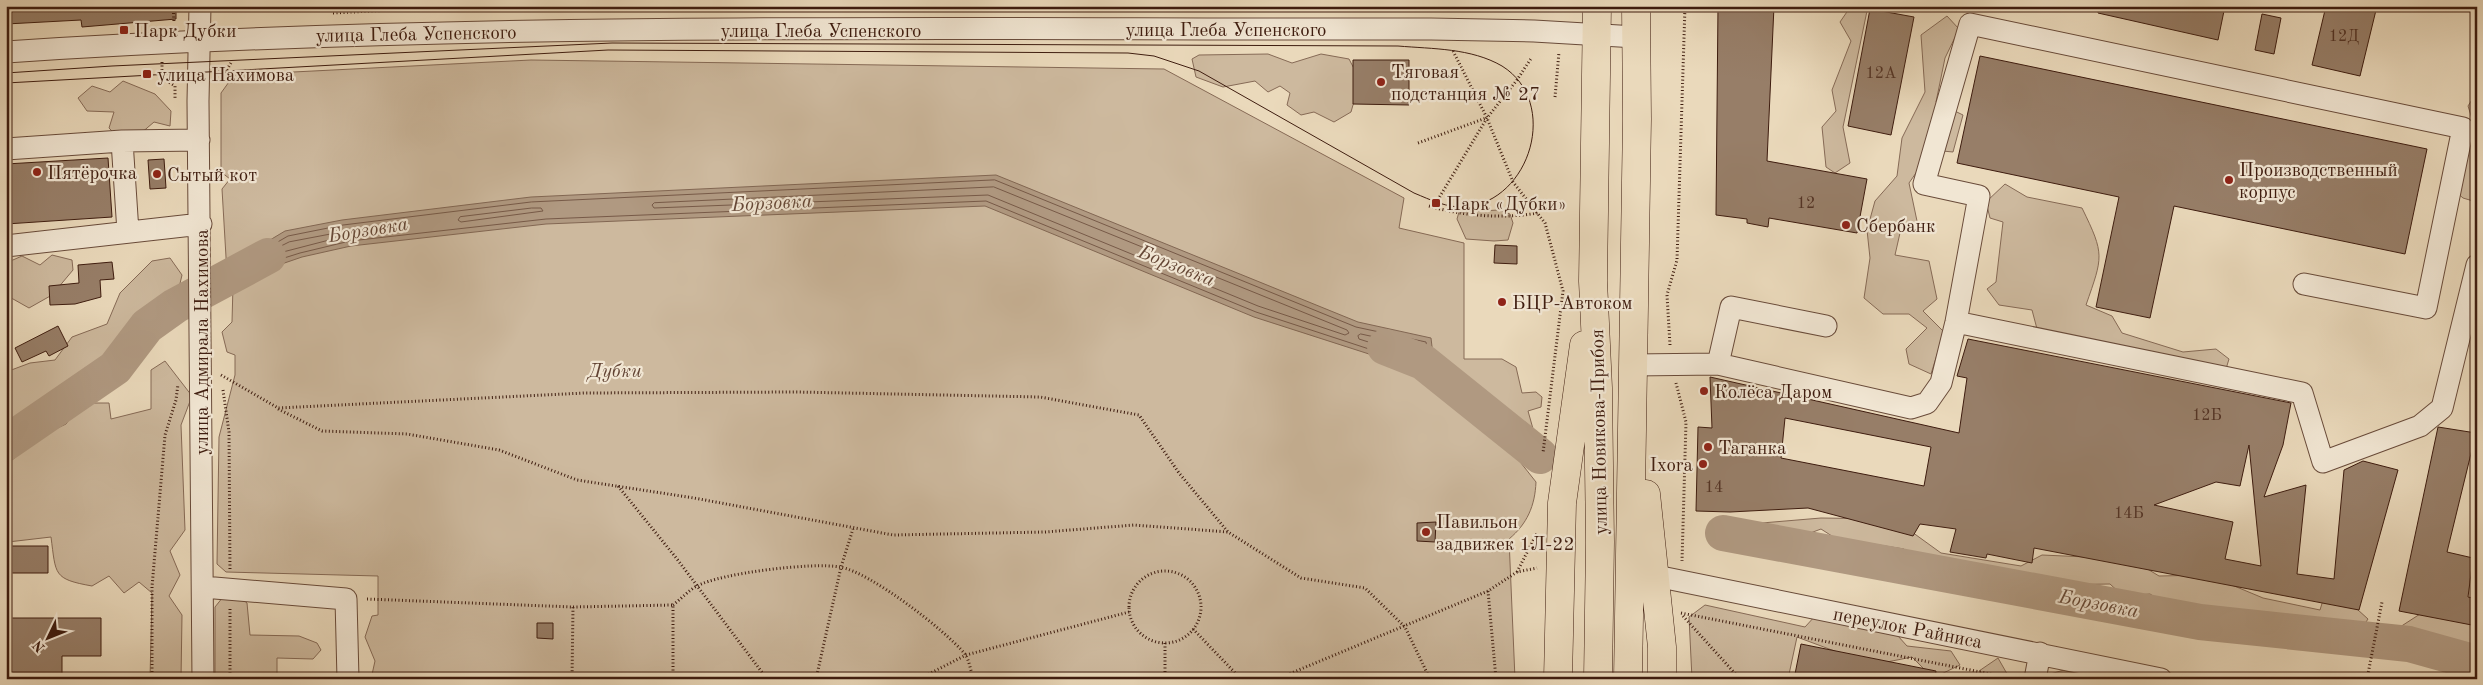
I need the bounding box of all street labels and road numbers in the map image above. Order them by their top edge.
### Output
street label: улица Глеба Успенского [1126,22,1326,41]
street label: улица Глеба Успенского [721,23,921,42]
street label: улица Глеба Успенского [315,24,517,47]
street label: улица Адмирала Нахимова [194,229,213,455]
street label: улица Новикова-Прибоя [1589,329,1612,535]
street label: переулок Райниса [1831,606,1984,653]

